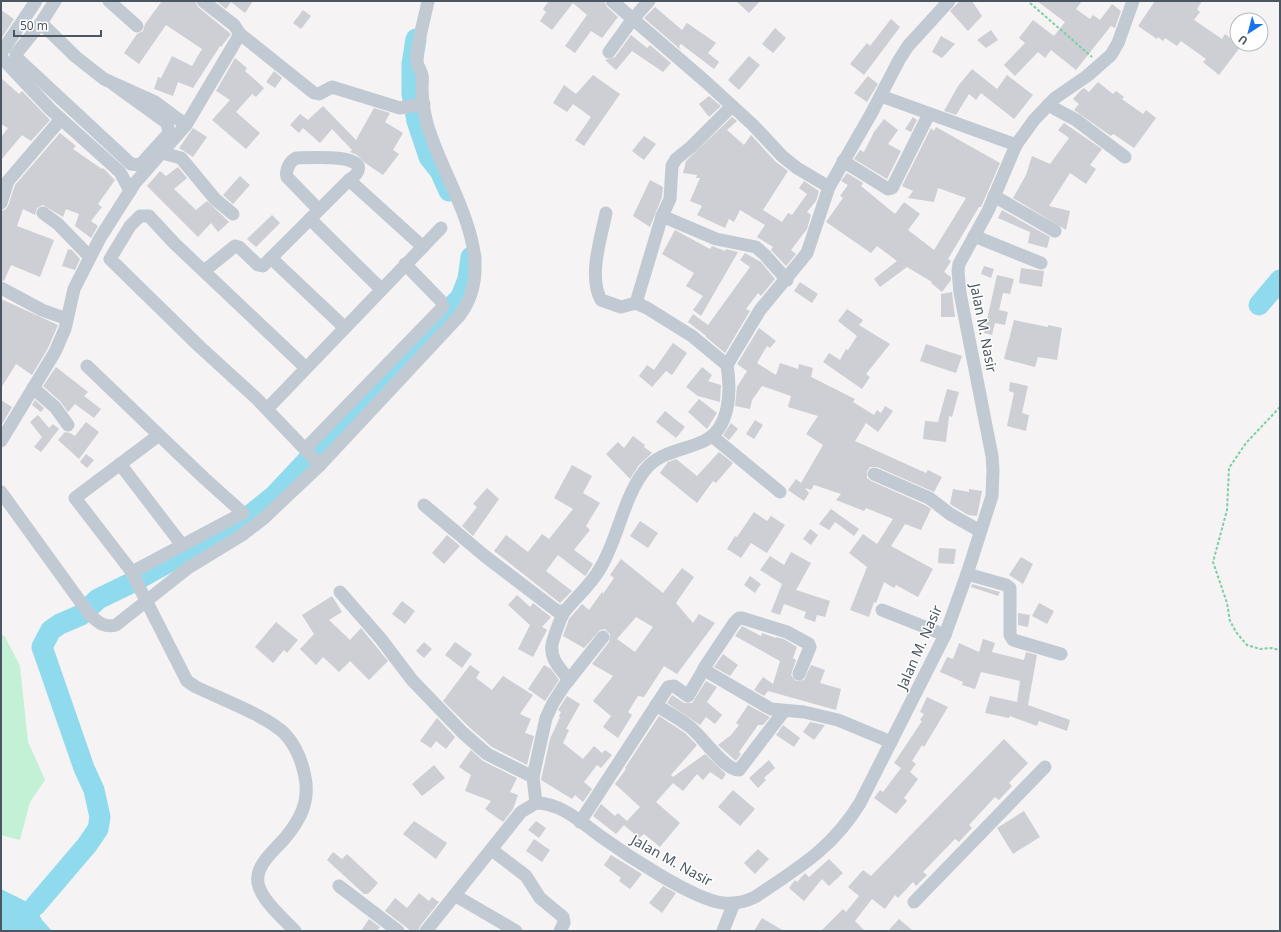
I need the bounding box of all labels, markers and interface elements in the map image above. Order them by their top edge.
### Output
scale bar [14,12,101,38]
north arrow [1229,12,1269,52]
text: 50 m [20,17,48,34]
text: U [1235,32,1251,49]
street label: Jalan M. Nasir [966,280,1002,374]
street label: Jalan M. Nasir [891,602,946,694]
street label: Jalan M. Nasir [626,829,716,890]

